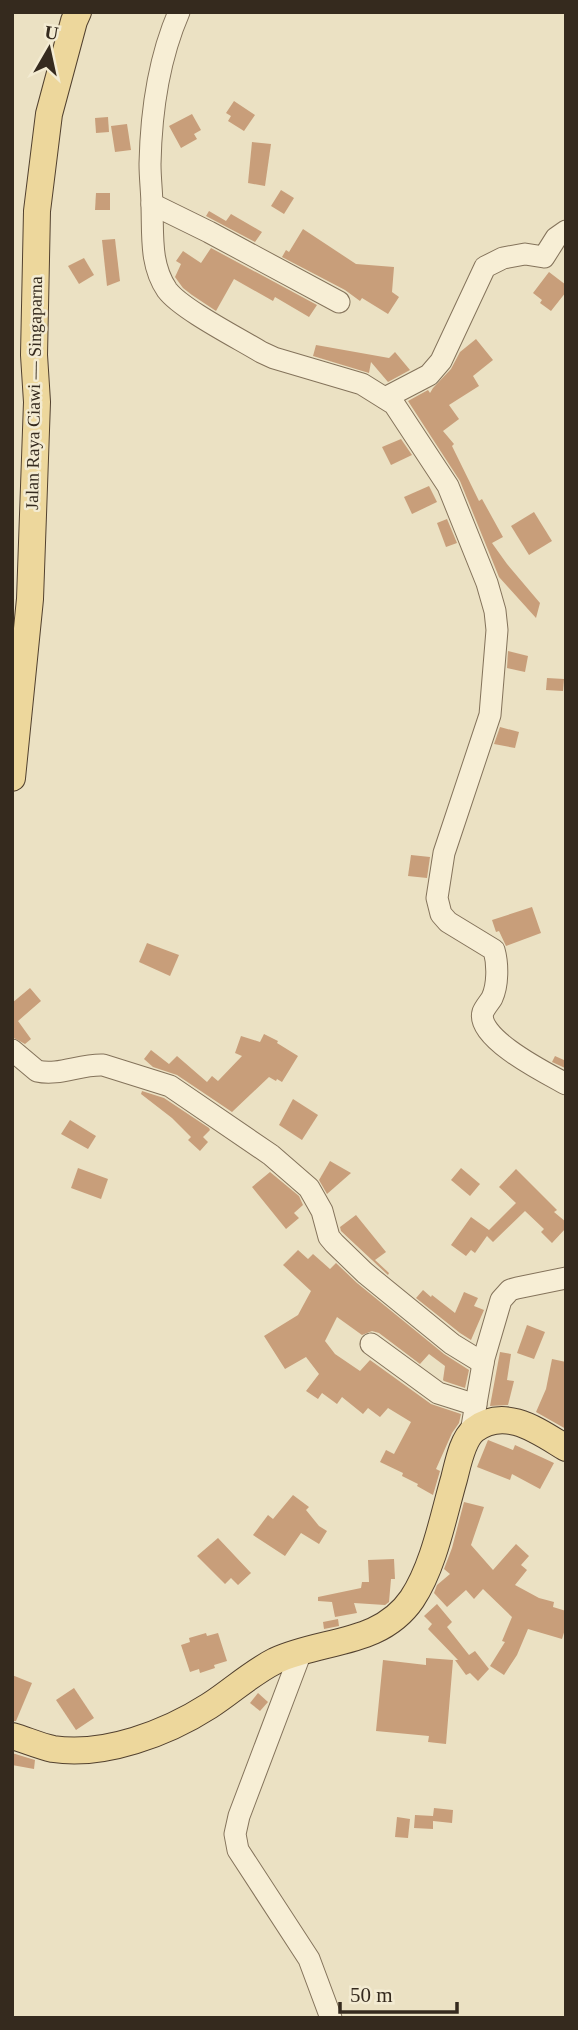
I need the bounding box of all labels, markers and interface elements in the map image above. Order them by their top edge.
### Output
north arrow [14,14,84,84]
text: U [43,21,60,44]
street label: Jalan Raya Ciawi — Singaparna [22,276,46,510]
scale bar [340,1970,457,2014]
text: 50 m [350,1983,393,2007]

